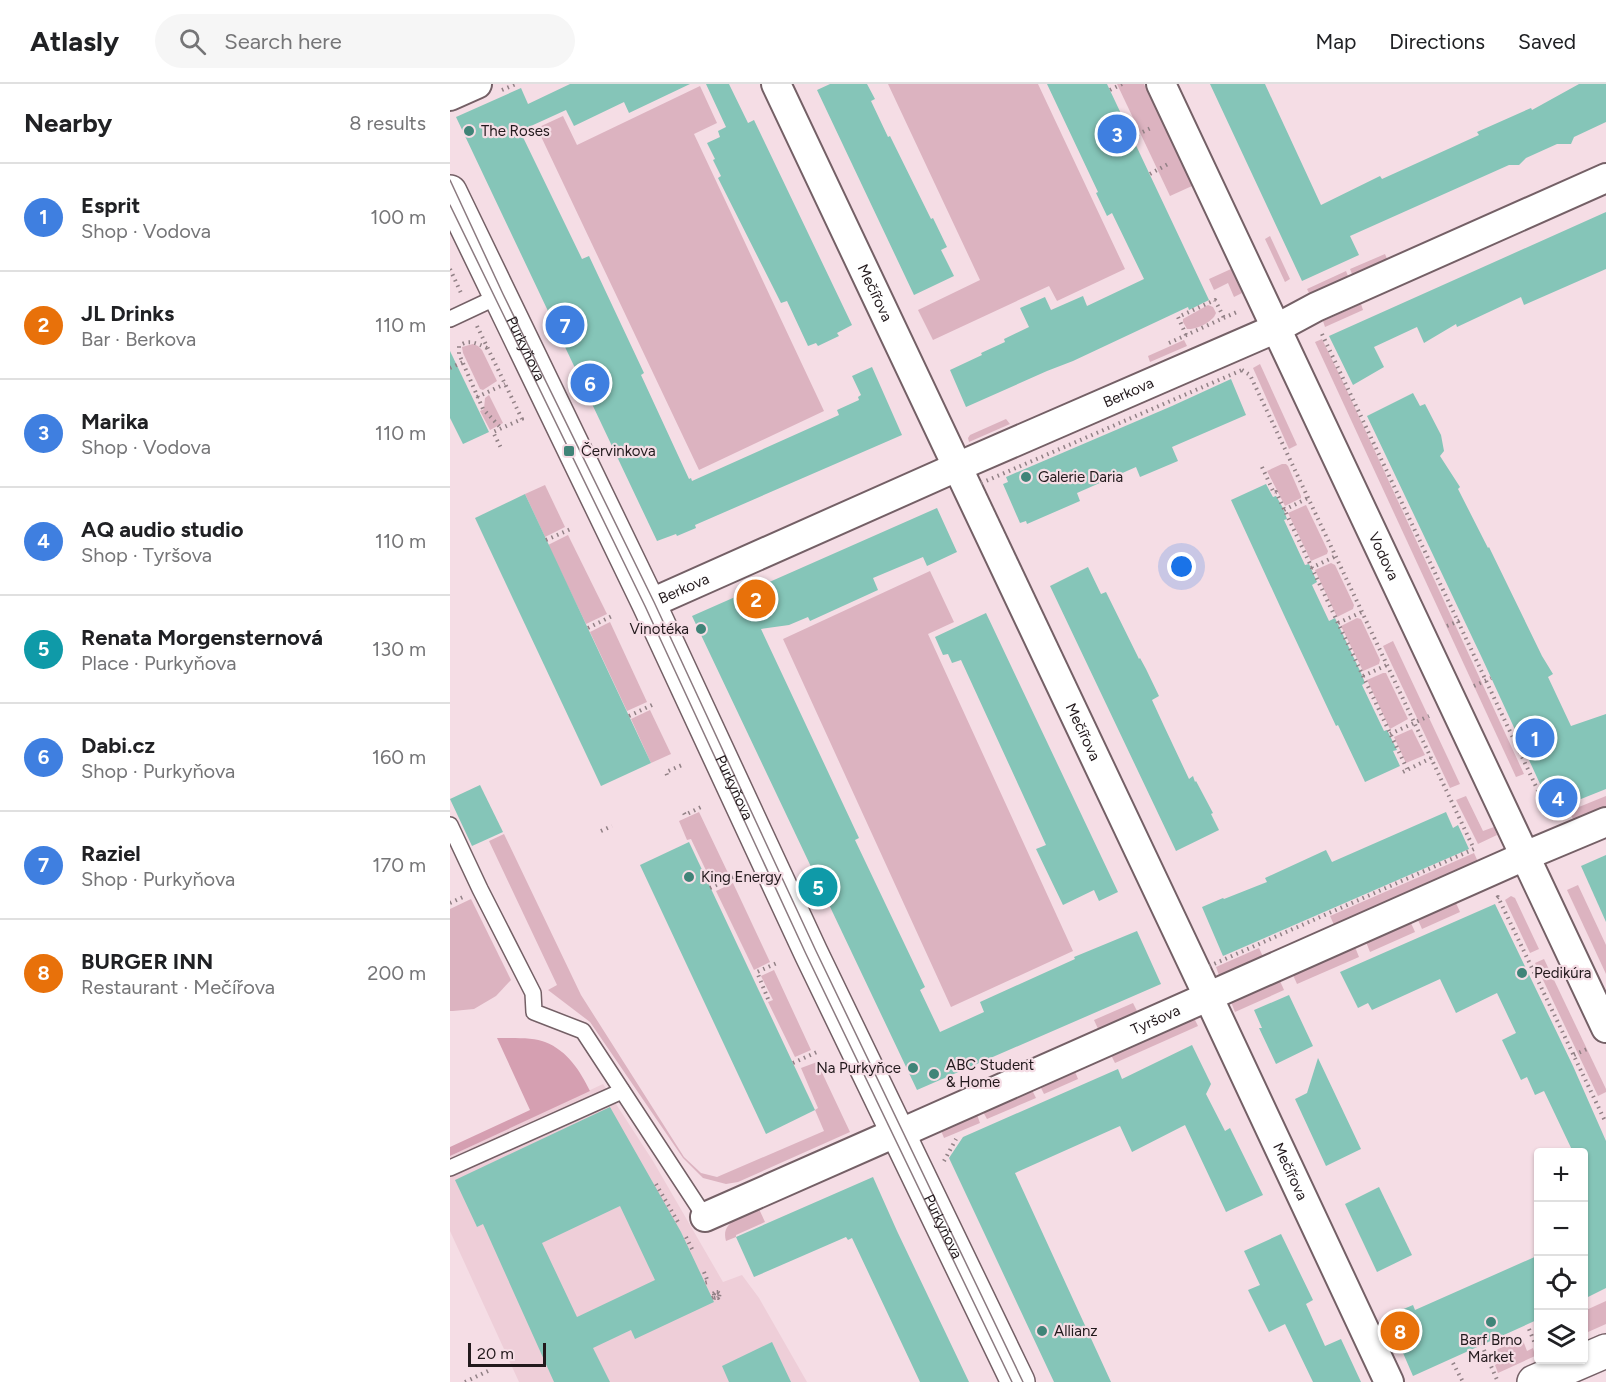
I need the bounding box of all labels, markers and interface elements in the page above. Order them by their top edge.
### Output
search box [155,14,575,68]
text: Atlasly [30,24,119,58]
icon: search [176,25,209,58]
text: Search here [224,28,342,55]
text: Map [1315,29,1356,54]
text: Directions [1389,29,1485,54]
text: Saved [1518,29,1576,54]
text: Nearby [24,107,112,139]
text: 8 results [349,111,426,135]
pin: 3 [1098,112,1136,156]
place label: The Roses [481,122,550,140]
marker: The Roses [462,124,476,138]
text: Esprit [81,192,140,219]
text: 1 [39,205,48,229]
text: 100 m [370,205,426,229]
text: Shop · Vodova [81,219,211,243]
street label: Mečířova [854,261,896,324]
text: JL Drinks [81,300,174,327]
pin: 7 [546,302,584,348]
text: 2 [38,313,49,337]
text: 110 m [375,313,426,337]
street label: Purkyňova [502,314,549,384]
text: Bar · Berkova [81,327,196,351]
pin: 6 [570,360,610,406]
street label: Berkova [1100,374,1157,411]
text: Marika [81,408,149,435]
text: 3 [38,421,49,445]
text: 110 m [375,421,426,445]
text: Shop · Vodova [81,435,211,459]
place label: Červinkova [581,442,656,460]
marker: Červinkova [562,444,576,458]
place label: Galerie Daria [1038,468,1123,486]
marker: Galerie Daria [1019,470,1033,484]
text: AQ audio studio [81,516,244,543]
text: 4 [37,529,50,553]
text: 110 m [375,529,426,553]
street label: Vodova [1365,529,1403,583]
text: Shop · Tyršova [81,543,212,567]
your location [1167,552,1196,581]
street label: Berkova [656,569,712,608]
pin: 2 [736,576,776,622]
place label: Vinotéka [629,620,689,638]
marker: Vinotéka [694,622,708,636]
text: Renata Morgensternová [81,624,323,651]
text: 5 [38,637,49,661]
text: 130 m [372,637,426,661]
text: Place · Purkyňova [81,651,236,675]
street label: Mečířova [1062,700,1104,764]
pin: 1 [1516,716,1554,760]
text: Dabi.cz [81,732,155,759]
text: 6 [38,745,49,769]
text: 160 m [372,745,426,769]
street label: Purkyňova [711,752,757,823]
text: Shop · Purkyňova [81,759,235,783]
pin: 4 [1538,776,1578,820]
text: Raziel [81,840,141,867]
text: 7 [38,853,49,877]
text: 170 m [372,853,426,877]
pin: 5 [798,864,838,910]
text: Shop · Purkyňova [81,867,235,891]
place label: King Energy [701,868,782,886]
marker: King Energy [682,870,696,884]
text: BURGER INN [81,948,213,975]
text: 8 [37,961,50,985]
text: 200 m [367,961,426,985]
place label: Pedikúra [1534,964,1591,982]
marker: Pedikúra [1515,966,1529,980]
text: Restaurant · Mečířova [81,975,275,999]
street label: Tyršova [1128,1001,1183,1039]
place label: ABC Student & Home [946,1056,1034,1091]
place label: Na Purkyňce [816,1059,901,1077]
marker: Na Purkyňce [906,1061,920,1075]
marker: ABC Student & Home [927,1067,941,1081]
street label: Mečířova [1269,1140,1311,1203]
map controls [1534,1148,1588,1364]
button: + [1534,1148,1588,1202]
street label: Purkyňova [920,1191,966,1262]
button: − [1534,1202,1588,1256]
button: locate [1534,1256,1588,1310]
pin: 8 [1380,1308,1420,1354]
button: layers [1534,1310,1588,1364]
marker: Barf Brno Market [1484,1315,1498,1329]
place label: Allianz [1054,1322,1098,1340]
marker: Allianz [1035,1324,1049,1338]
place label: Barf Brno Market [1460,1331,1523,1366]
scale bar [468,1340,546,1368]
text: 20 m [477,1344,514,1363]

